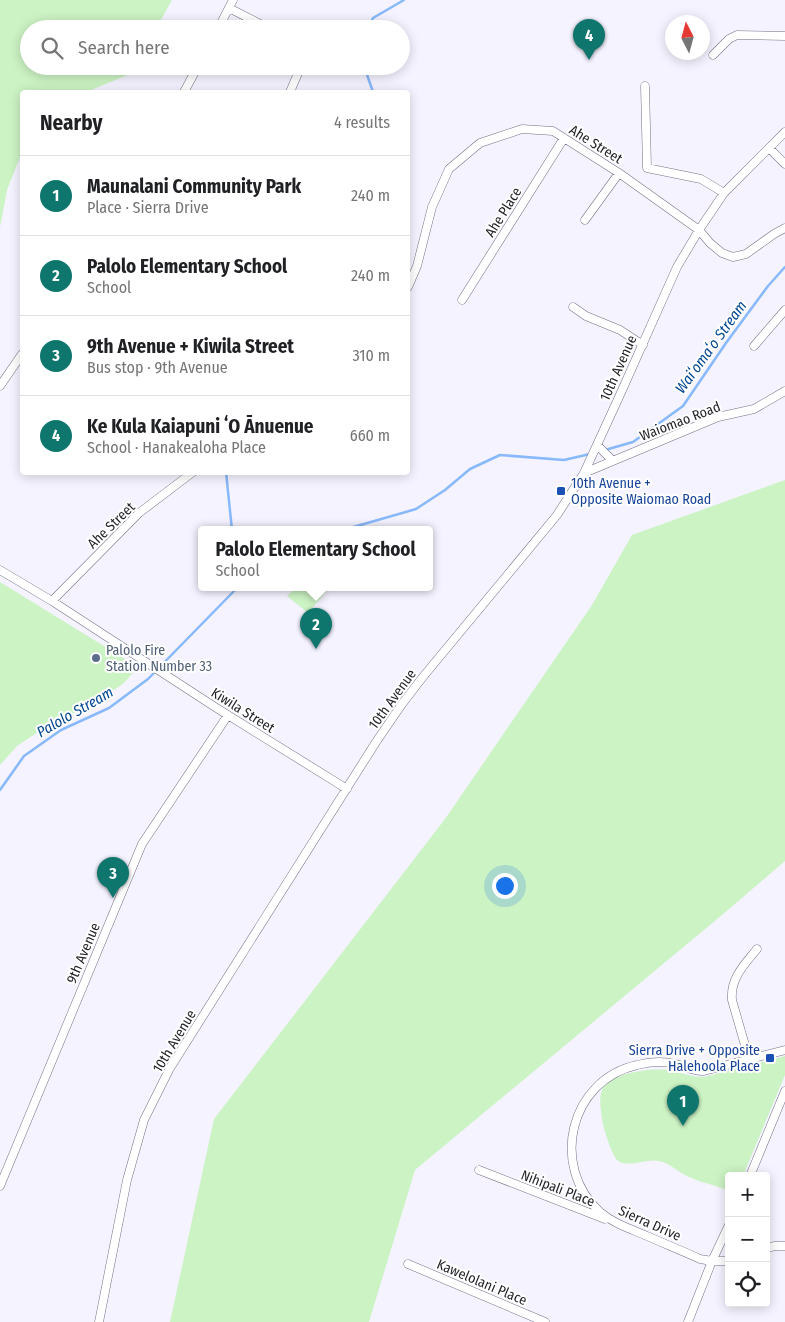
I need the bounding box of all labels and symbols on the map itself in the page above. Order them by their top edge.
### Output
north arrow [665,15,710,60]
pin: 4 [573,19,605,60]
street label: Ahe Street [566,121,626,168]
street label: Ahe Place [482,184,525,240]
water label: Waiʻomaʻo Stream [671,297,751,397]
street label: 10th Avenue [596,333,641,404]
street label: Waiomao Road [637,398,723,445]
place label: 10th Avenue + Opposite Waiomao Road [571,475,711,508]
marker: 10th Avenue + Opposite Waiomao Road [555,485,567,497]
street label: Ahe Street [84,498,139,552]
pin: 2 [300,608,332,649]
place label: Palolo Fire Station Number 33 [106,642,212,675]
marker: Palolo Fire Station Number 33 [90,652,102,664]
street label: 10th Avenue [365,666,420,733]
water label: Palolo Stream [34,683,116,741]
street label: Kiwila Street [208,684,278,737]
pin: 3 [97,857,129,898]
your location [492,873,518,899]
street label: 9th Avenue [63,920,104,986]
street label: 10th Avenue [149,1007,200,1076]
place label: Sierra Drive + Opposite Halehoola Place [629,1042,760,1075]
marker: Sierra Drive + Opposite Halehoola Place [764,1052,776,1064]
pin: 1 [667,1085,699,1126]
street label: Nihipali Place [518,1167,597,1210]
street label: Sierra Drive [616,1202,684,1245]
street label: Kawelolani Place [434,1256,529,1309]

